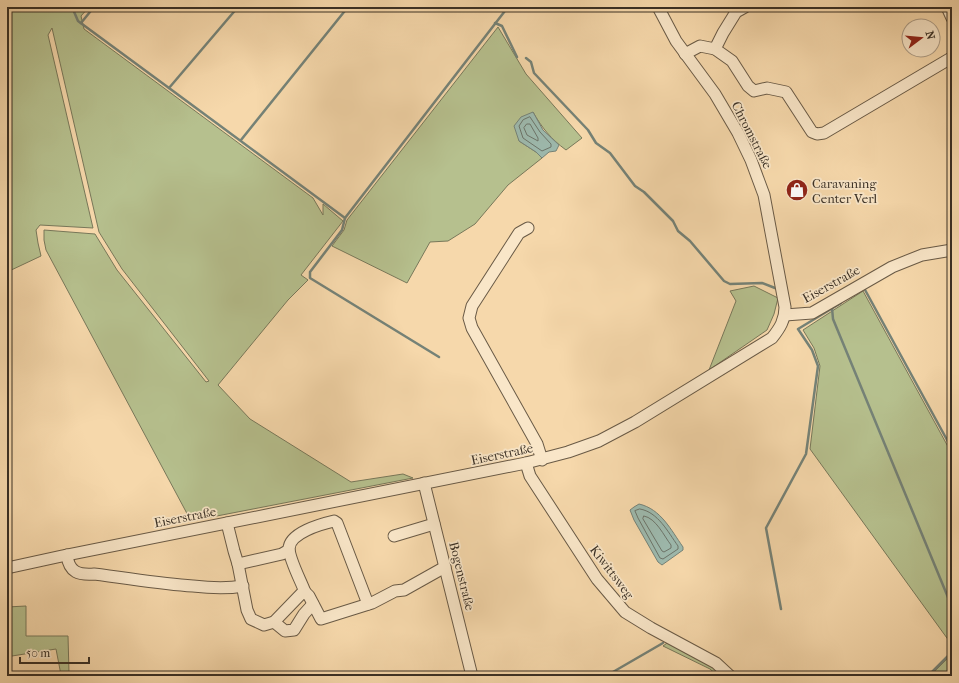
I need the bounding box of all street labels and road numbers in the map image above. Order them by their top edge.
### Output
street label: Chromstraße [729,99,776,172]
street label: Eiserstraße [800,262,863,306]
street label: Eiserstraße [470,440,535,468]
street label: Eiserstraße [153,504,218,530]
street label: Bogenstraße [446,540,478,613]
street label: Kiwittsweg [587,542,638,603]

